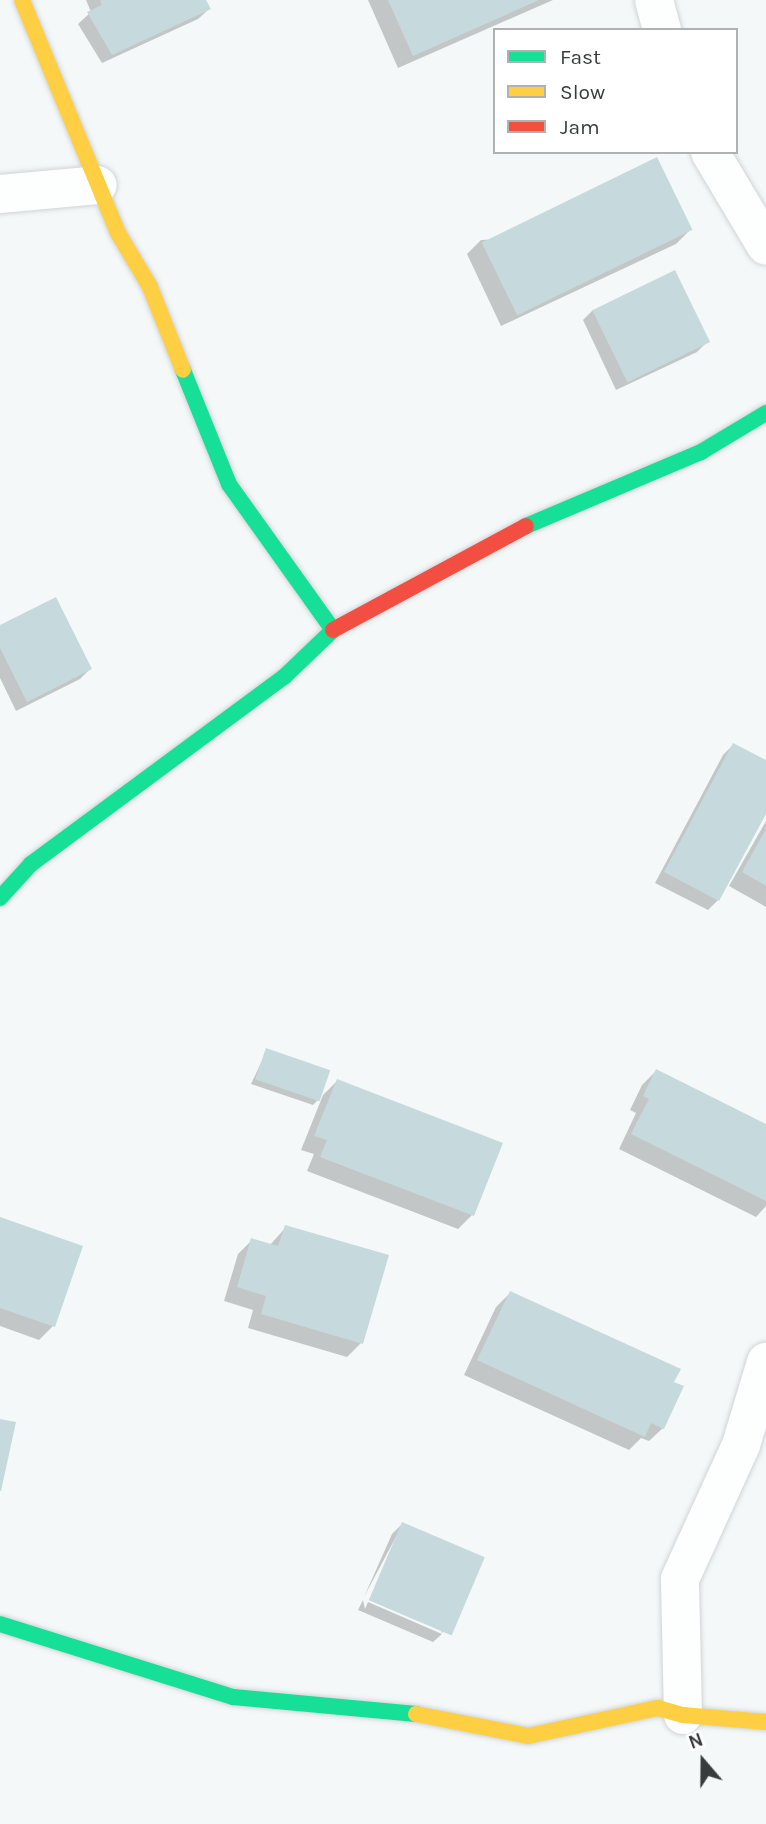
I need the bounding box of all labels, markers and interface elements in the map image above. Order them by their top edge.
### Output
legend [493,28,738,154]
text: Fast [560,45,601,69]
text: Slow [560,80,605,104]
text: Jam [560,115,600,139]
north arrow [668,1726,738,1796]
text: N [686,1729,706,1754]

